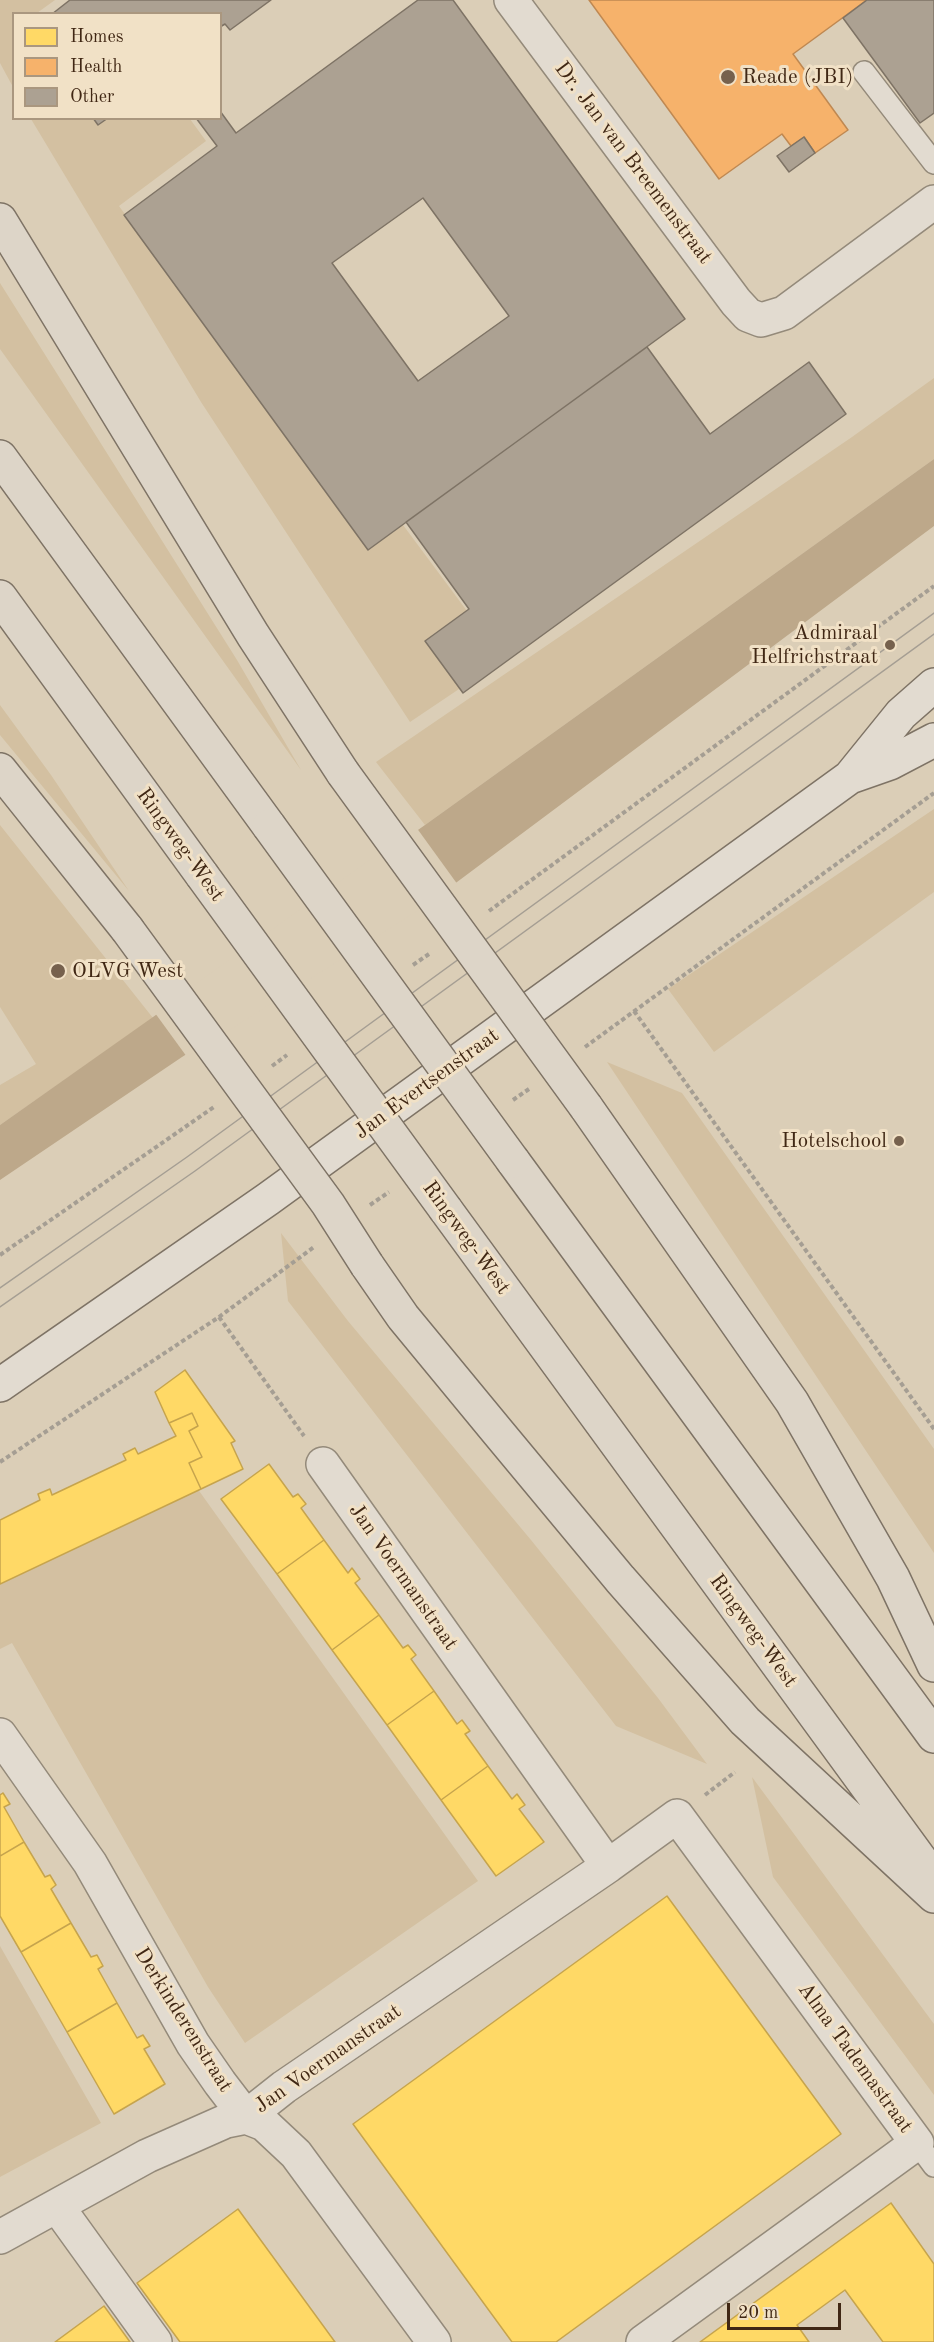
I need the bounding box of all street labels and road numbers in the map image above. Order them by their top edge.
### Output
street label: Dr. Jan van Breemenstraat [549,57,717,269]
street label: Ringweg-West [130,783,230,907]
street label: Jan Evertsenstraat [350,1023,504,1145]
street label: Ringweg-West [416,1176,516,1300]
street label: Jan Voermanstraat [343,1499,463,1655]
street label: Ringweg-West [703,1569,803,1693]
street label: Derkinderenstraat [128,1943,238,2097]
street label: Alma Tademastraat [792,1978,918,2138]
street label: Jan Voermanstraat [250,1999,406,2119]

